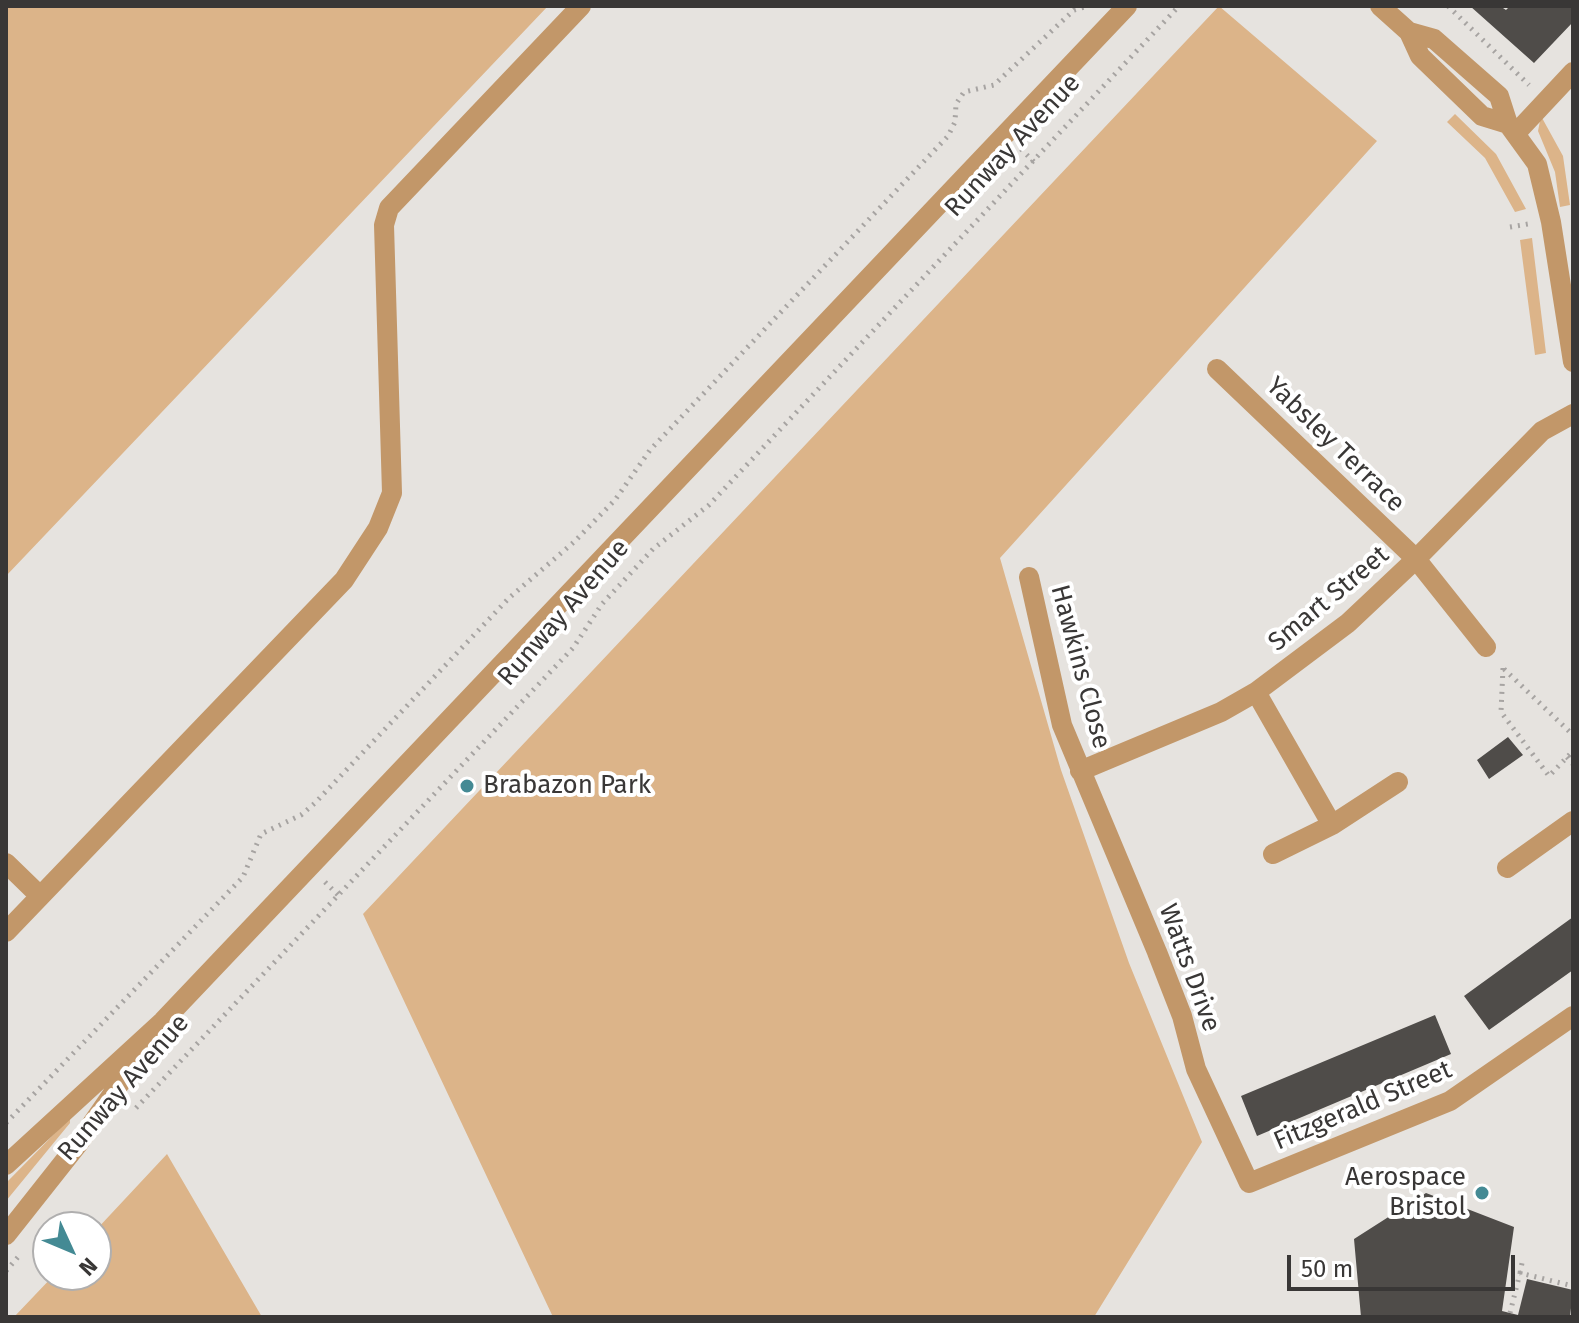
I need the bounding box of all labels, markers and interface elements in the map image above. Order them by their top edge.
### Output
street label: Runway Avenue [939,68,1087,224]
street label: Yabsley Terrace [1259,371,1411,519]
street label: Runway Avenue [492,533,636,693]
street label: Smart Street [1262,540,1396,658]
street label: Hawkins Close [1043,582,1117,752]
place label: Brabazon Park [483,770,651,802]
marker: Brabazon Park [458,777,476,795]
street label: Watts Drive [1151,900,1227,1036]
street label: Runway Avenue [52,1008,196,1168]
street label: Fitzgerald Street [1269,1054,1457,1158]
place label: Aerospace Bristol [1345,1162,1466,1224]
marker: Aerospace Bristol [1473,1184,1491,1202]
north arrow [32,1211,112,1291]
scale bar [1291,1239,1519,1289]
text: N [73,1252,103,1281]
text: 50 m [1301,1255,1353,1283]

